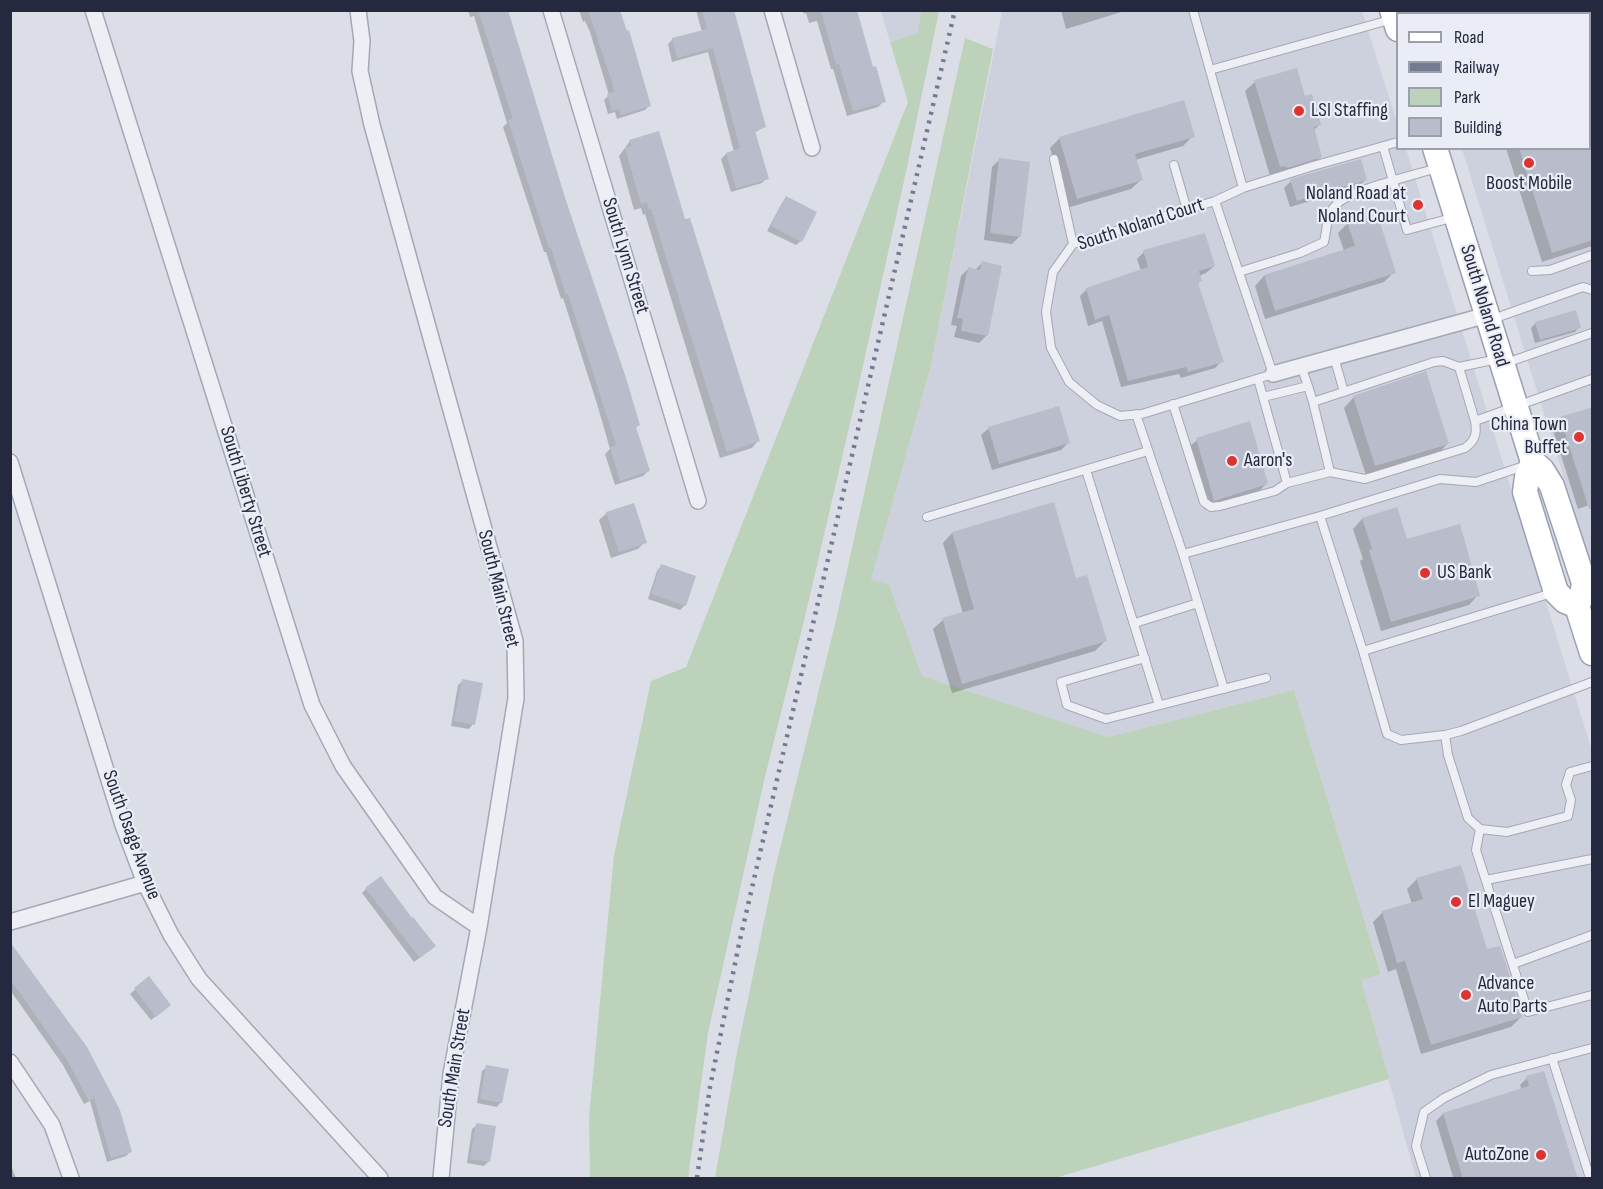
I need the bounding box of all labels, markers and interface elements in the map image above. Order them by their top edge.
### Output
legend [1396,12,1591,150]
text: Road [1454,27,1484,48]
text: Railway [1454,57,1499,78]
text: Park [1454,87,1480,108]
place label: LSI Staffing [1311,99,1388,123]
marker: LSI Staffing [1292,104,1306,118]
text: Building [1454,117,1502,138]
marker: Boost Mobile [1522,156,1536,170]
place label: Boost Mobile [1486,172,1572,196]
place label: Noland Road at Noland Court [1306,182,1406,229]
street label: South Noland Court [1075,193,1207,257]
street label: South Lynn Street [596,195,654,317]
marker: Noland Road at Noland Court [1411,198,1425,212]
street label: South Noland Road [1454,242,1514,370]
place label: China Town Buffet [1491,413,1567,460]
street label: South Liberty Street [214,424,276,560]
marker: China Town Buffet [1572,430,1586,444]
place label: Aaron's [1244,449,1292,473]
marker: Aaron's [1225,454,1239,468]
street label: South Main Street [472,528,524,650]
place label: US Bank [1437,561,1491,585]
marker: US Bank [1418,566,1432,580]
street label: South Osage Avenue [97,767,165,903]
place label: El Maguey [1468,890,1535,914]
marker: El Maguey [1449,895,1463,909]
place label: Advance Auto Parts [1478,972,1547,1019]
marker: Advance Auto Parts [1459,988,1473,1002]
street label: South Main Street [434,1007,476,1129]
place label: AutoZone [1465,1143,1529,1167]
marker: AutoZone [1534,1148,1548,1162]

